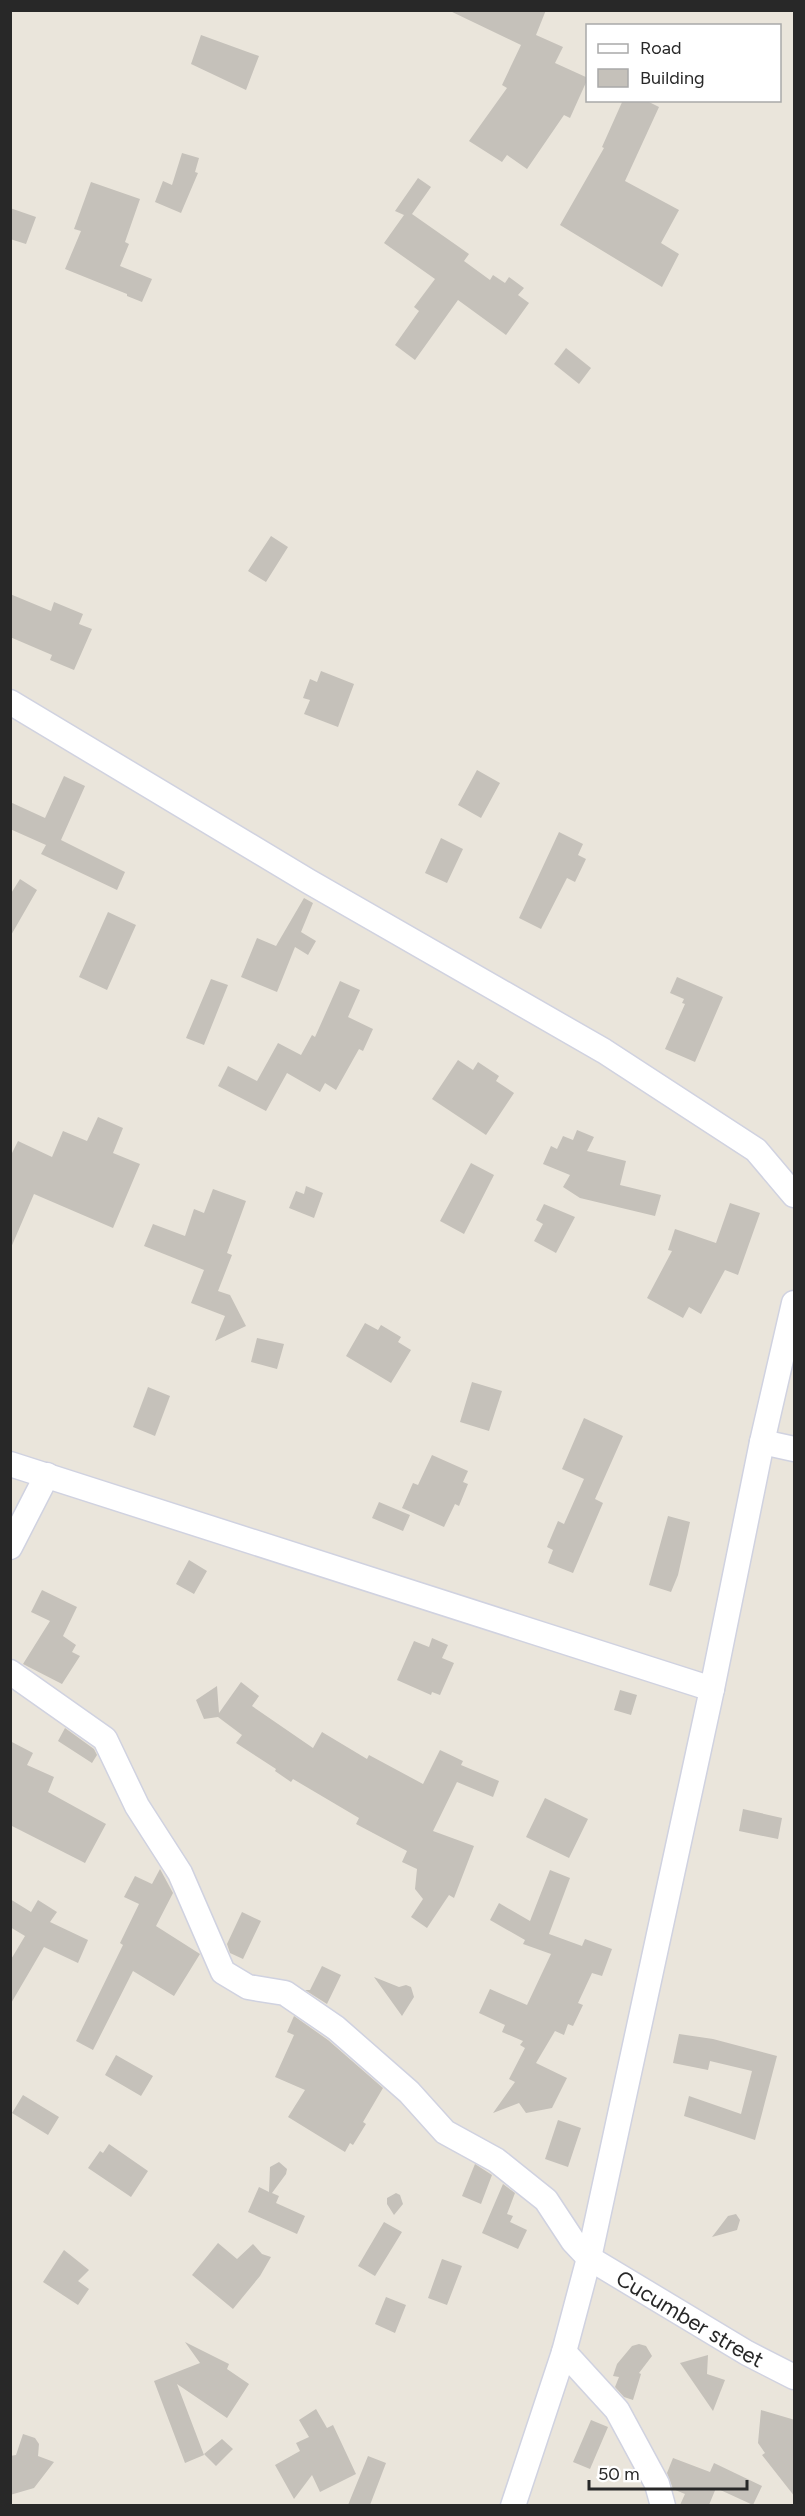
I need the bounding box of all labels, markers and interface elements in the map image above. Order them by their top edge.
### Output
legend [586,24,781,102]
text: Road [640,37,681,59]
text: Building [640,67,705,89]
street label: Cucumber street [611,2264,768,2373]
scale bar [589,2453,746,2491]
text: 50 m [598,2463,640,2485]

